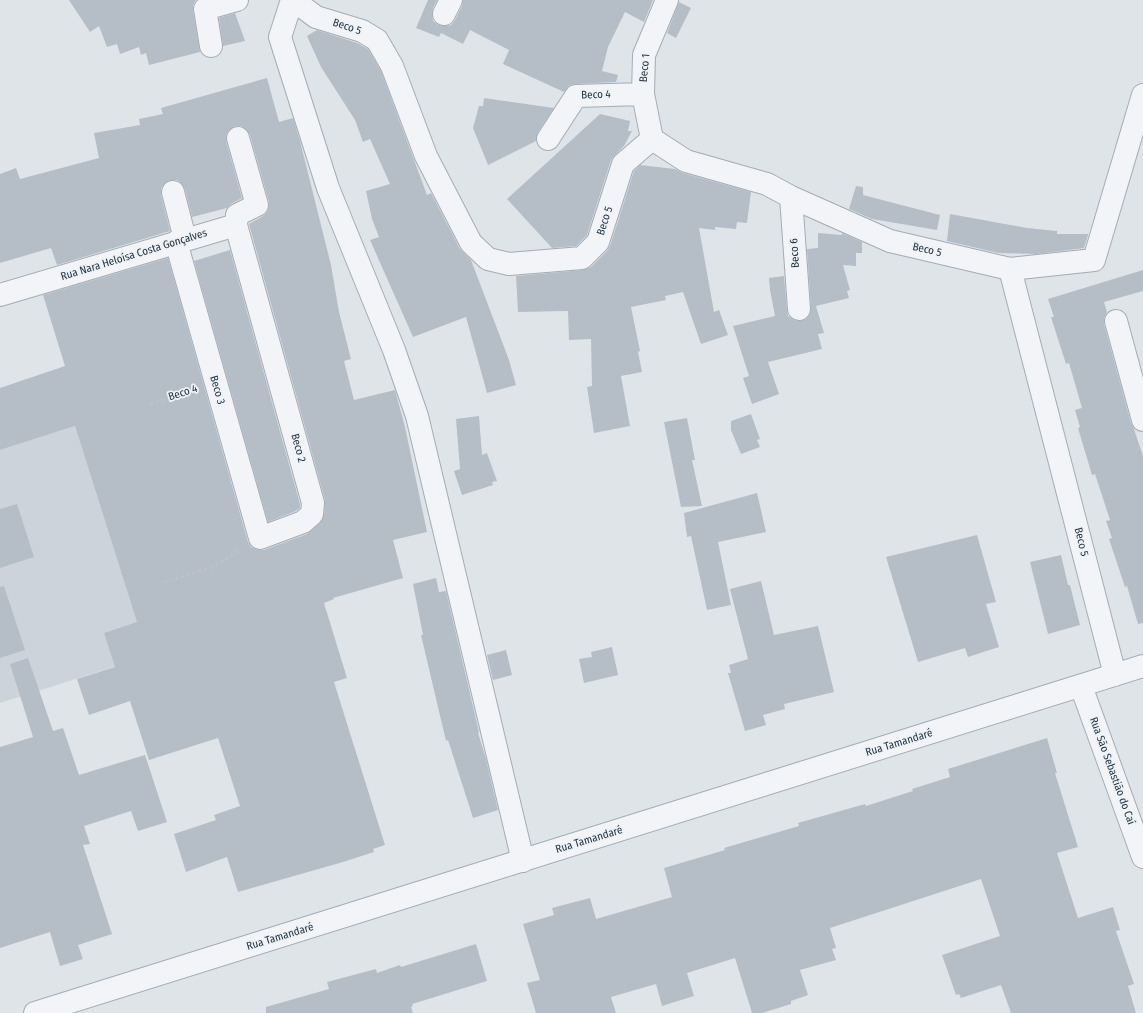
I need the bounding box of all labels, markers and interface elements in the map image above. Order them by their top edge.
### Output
street label: Beco 5 [331,16,363,38]
street label: Beco 1 [637,53,653,83]
street label: Beco 4 [581,88,611,102]
street label: Beco 5 [594,205,616,237]
street label: Rua Nara Heloísa Costa Gonçalves [59,226,209,284]
street label: Beco 6 [787,238,803,268]
street label: Beco 5 [911,240,943,260]
street label: Beco 3 [207,374,227,406]
street label: Beco 4 [167,382,199,404]
street label: Beco 2 [288,432,308,464]
street label: Beco 5 [1071,526,1091,558]
street label: Rua São Sebastião do Caí [1086,715,1138,827]
street label: Rua Tamandaré [864,727,934,759]
street label: Rua Tamandaré [554,824,624,856]
street label: Rua Tamandaré [245,921,315,953]

